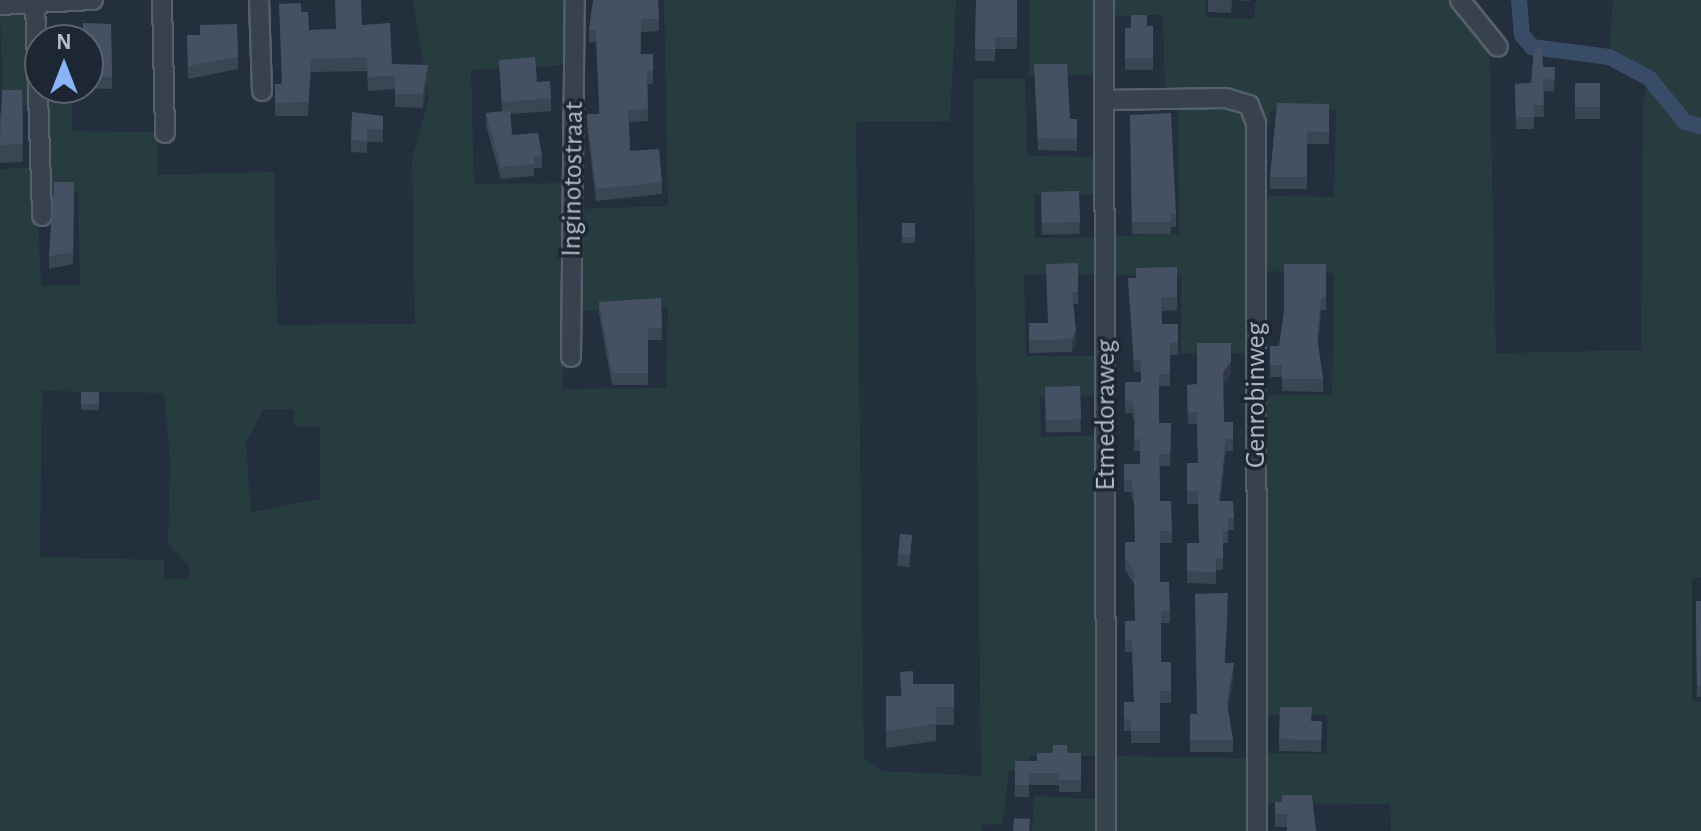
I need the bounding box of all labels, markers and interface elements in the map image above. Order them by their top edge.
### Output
north arrow [24,24,104,104]
text: N [56,31,72,53]
street label: Inginotostraat [555,101,591,257]
street label: Genrobinweg [1239,322,1273,468]
street label: Etmedoraweg [1089,339,1123,491]

